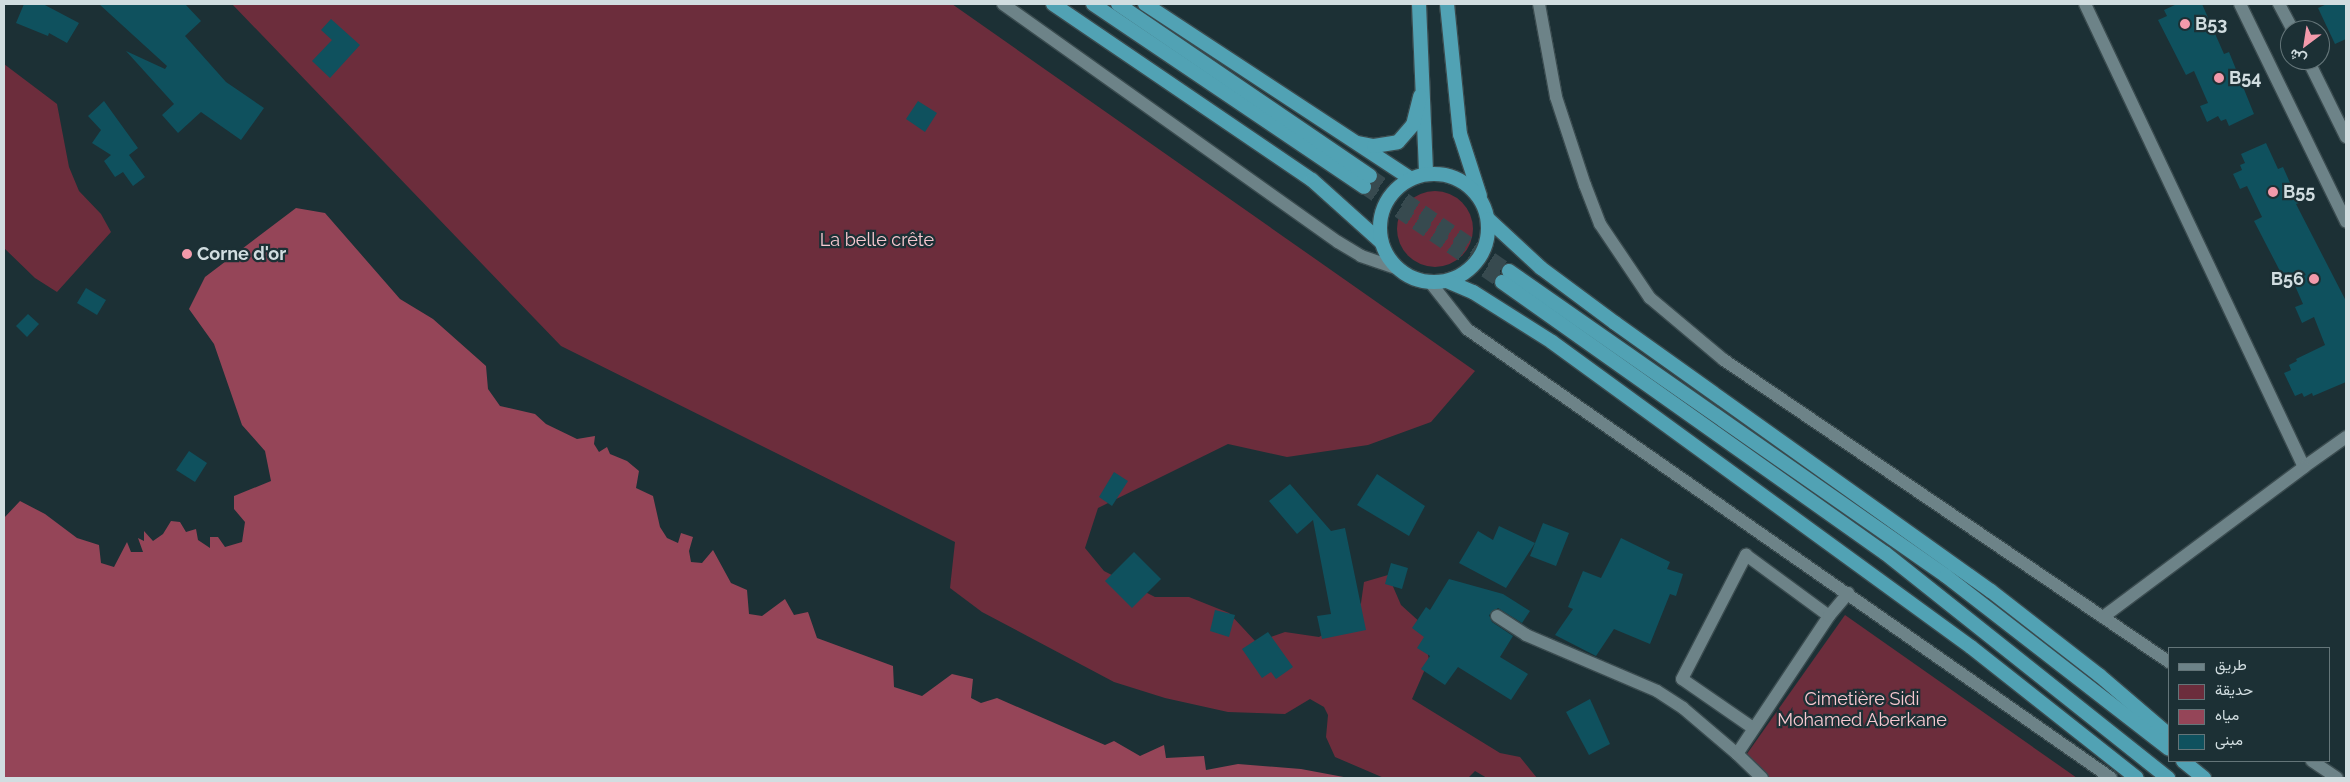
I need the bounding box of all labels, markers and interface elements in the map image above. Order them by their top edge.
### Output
place label: B53 [2195,13,2227,35]
marker: B53 [2179,18,2191,30]
north arrow [2280,20,2330,70]
text: ش [2286,46,2309,68]
place label: B54 [2229,67,2261,89]
marker: B54 [2213,72,2225,84]
place label: B55 [2283,181,2315,203]
marker: B55 [2267,186,2279,198]
park label: La belle crête [820,229,934,251]
place label: Corne d'or [197,243,286,265]
marker: Corne d'or [181,248,193,260]
place label: B56 [2271,268,2304,290]
marker: B56 [2308,273,2320,285]
legend [2168,647,2330,762]
text: طريق [2215,656,2247,674]
text: حديقة [2215,681,2253,699]
park label: Cimetière Sidi Mohamed Aberkane [1777,689,1947,732]
text: مياه [2215,706,2239,724]
text: مبنى [2215,731,2243,749]

